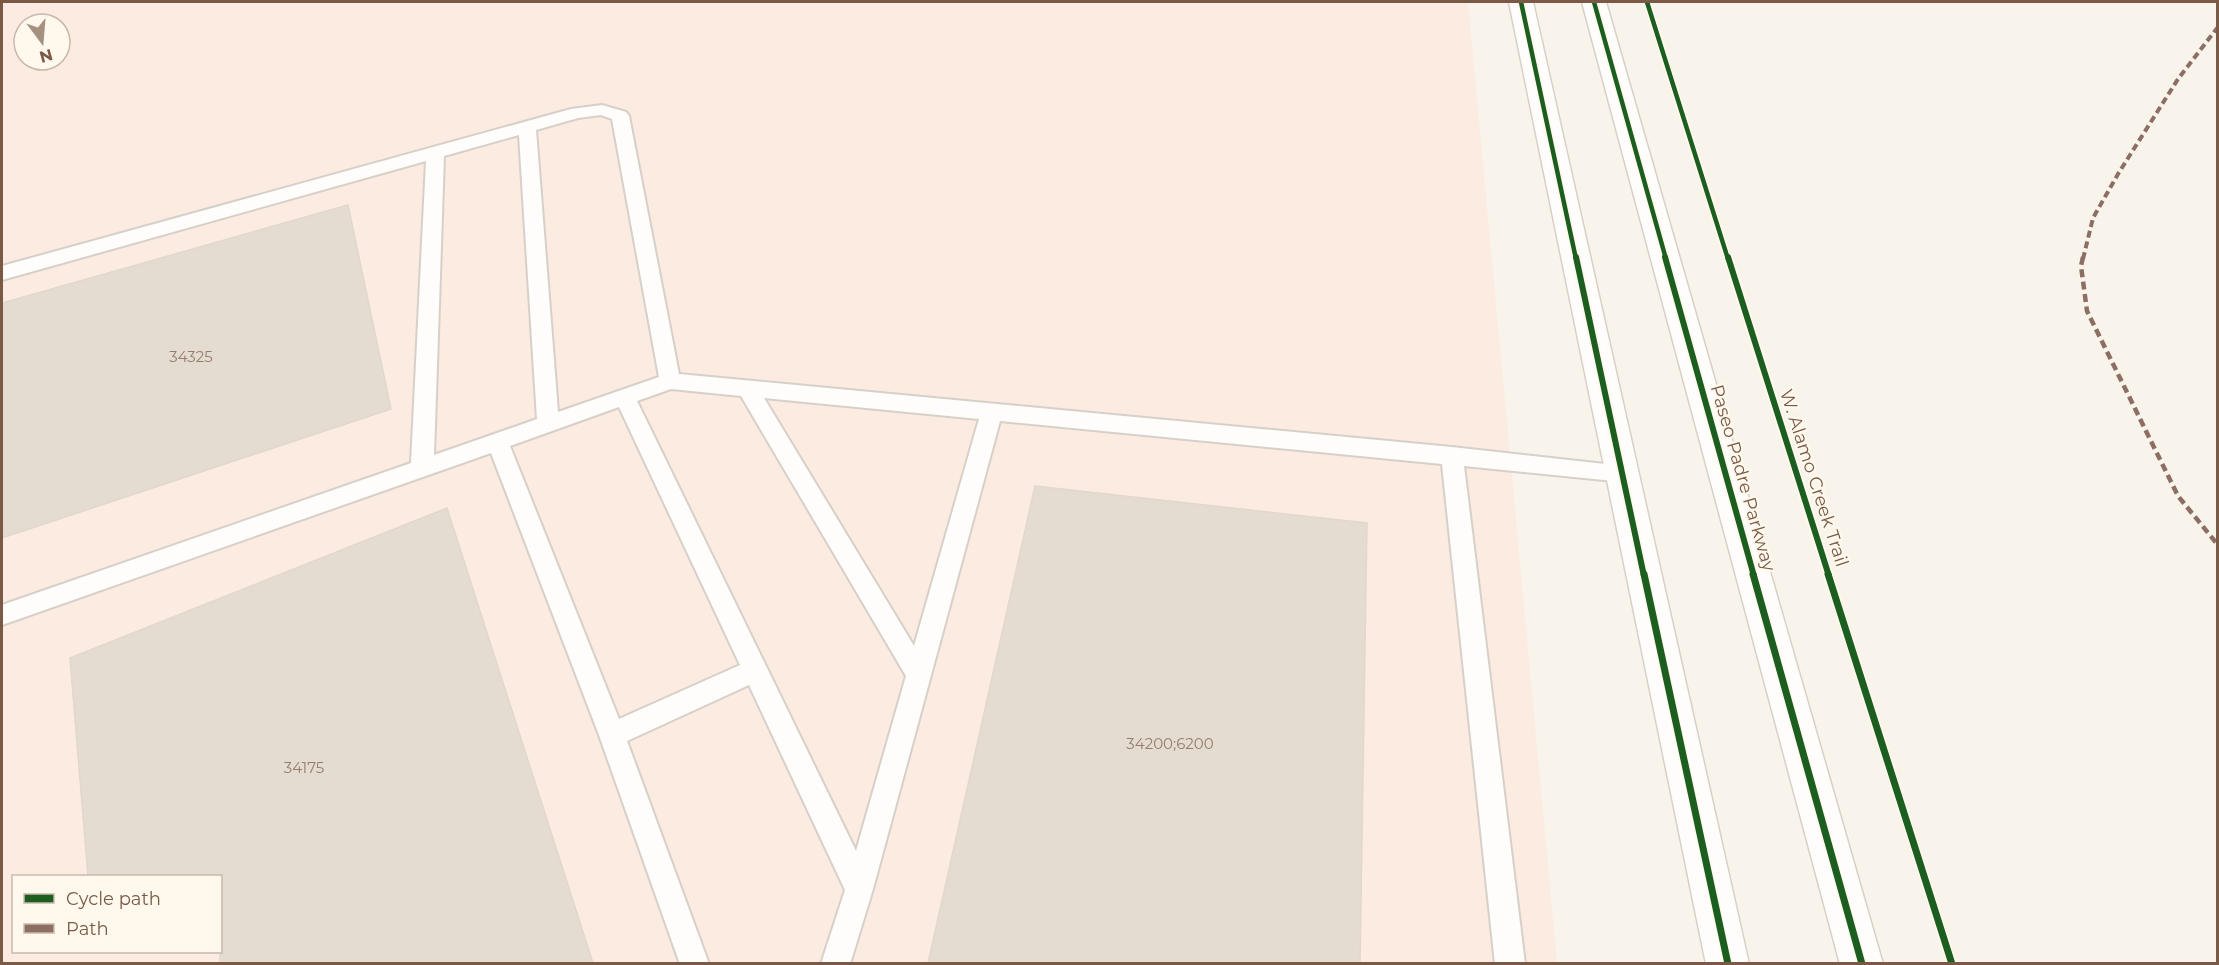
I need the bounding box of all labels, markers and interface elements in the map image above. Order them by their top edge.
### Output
north arrow [12,12,72,72]
text: N [37,45,55,67]
house number: 34325 [169,347,213,366]
street label: Paseo Padre Parkway [1706,382,1780,574]
street label: W. Alamo Creek Trail [1775,387,1853,569]
house number: 34200;6200 [1126,734,1214,753]
house number: 34175 [284,758,324,777]
legend [12,875,222,953]
text: Cycle path [66,888,161,910]
text: Path [66,918,109,940]

